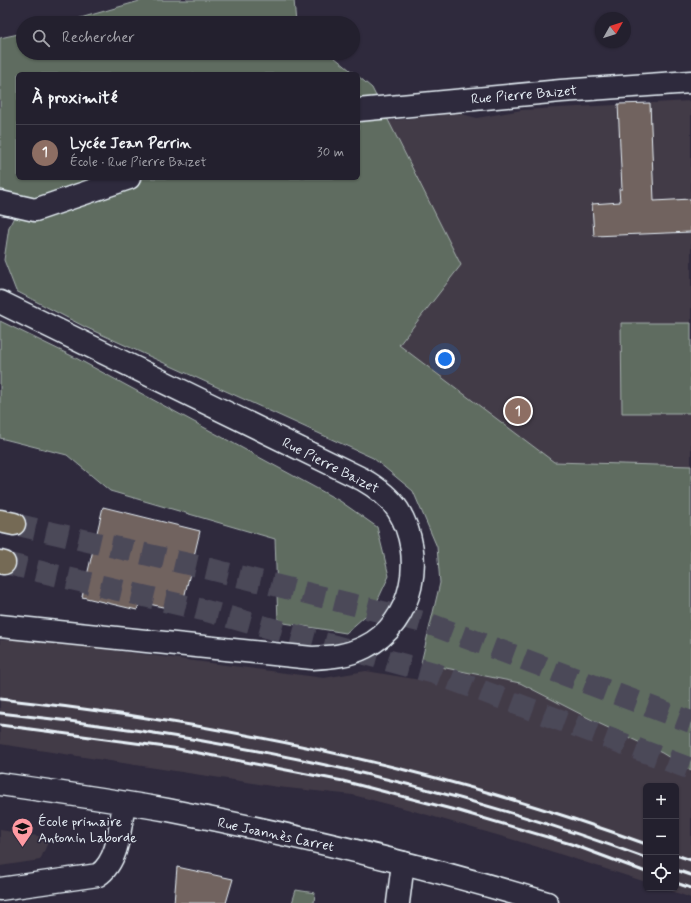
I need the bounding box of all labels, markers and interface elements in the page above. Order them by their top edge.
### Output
north arrow [595,12,631,48]
search box [16,16,360,60]
icon: search [30,27,52,49]
text: Rechercher [62,28,135,48]
street label: Rue Pierre Baizet [470,81,578,109]
text: À proximité [32,87,117,109]
text: Lycée Jean Perrin [70,134,192,154]
text: 1 [42,144,48,161]
text: 30 m [317,144,344,161]
text: École · Rue Pierre Baizet [70,154,207,171]
your location [435,349,455,369]
pin: 1 [505,396,531,426]
street label: Rue Pierre Baizet [279,434,382,498]
map controls [643,783,679,891]
button: + [643,783,679,819]
place label: École primaire Antonin Laborde [38,813,137,847]
street label: Rue Joannès Carret [216,814,336,856]
school or university icon: École primaire Antonin Laborde [10,816,36,849]
button: − [643,819,679,855]
button: locate [643,855,679,891]

